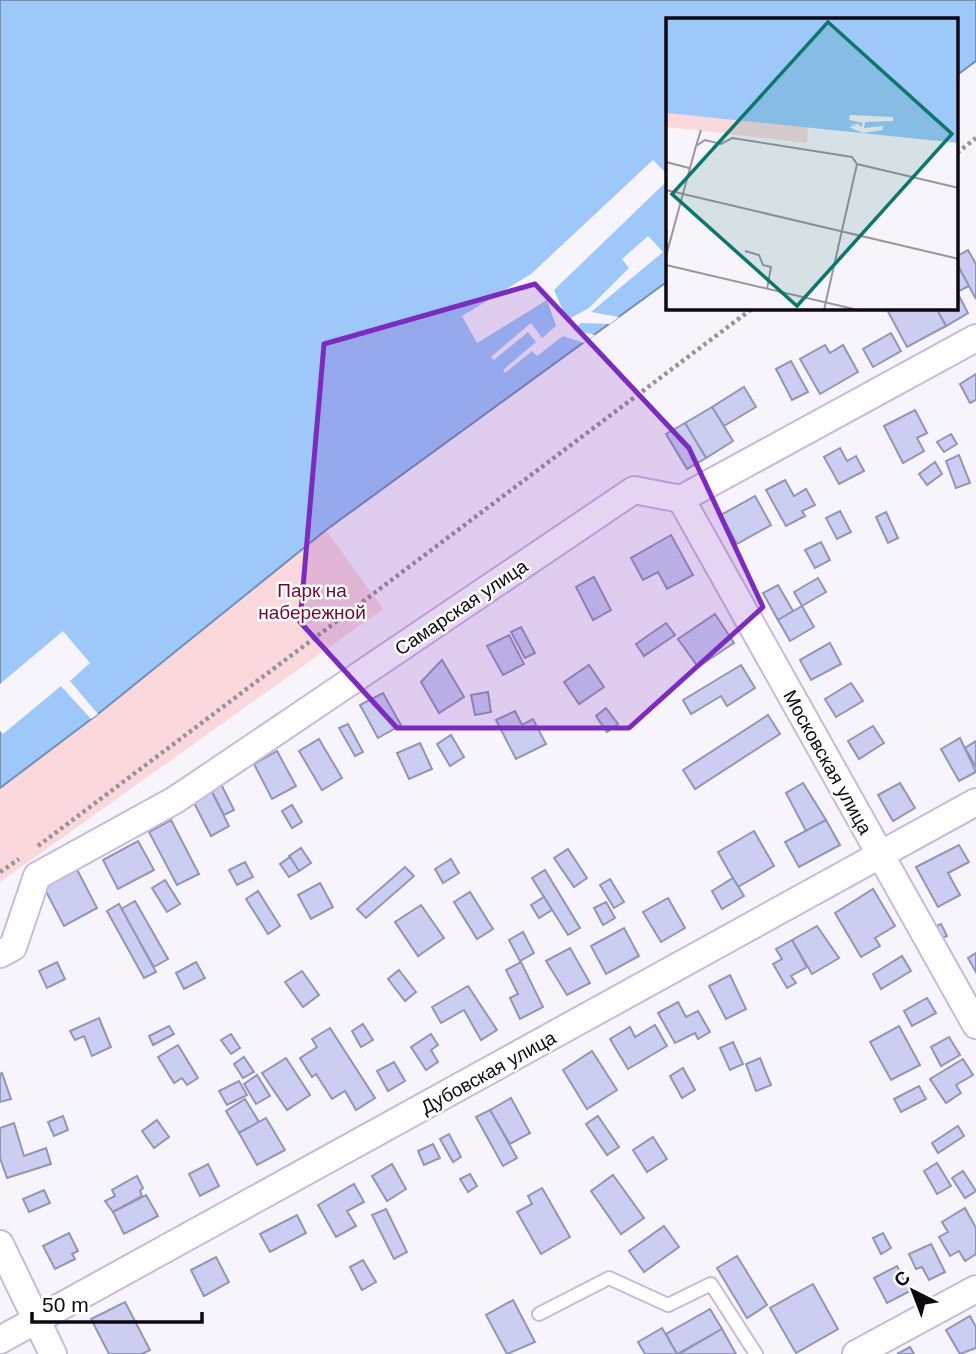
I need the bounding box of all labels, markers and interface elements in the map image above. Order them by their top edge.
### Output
inset map [666,18,958,310]
street label: Самарская улица [391,555,532,660]
park label: Парк на набережной [258,580,366,623]
street label: Московская улица [779,686,876,838]
street label: Дубовская улица [417,1026,560,1118]
north arrow [878,1256,948,1326]
text: С [890,1266,914,1291]
scale bar [32,1280,201,1324]
text: 50 m [42,1293,89,1316]

